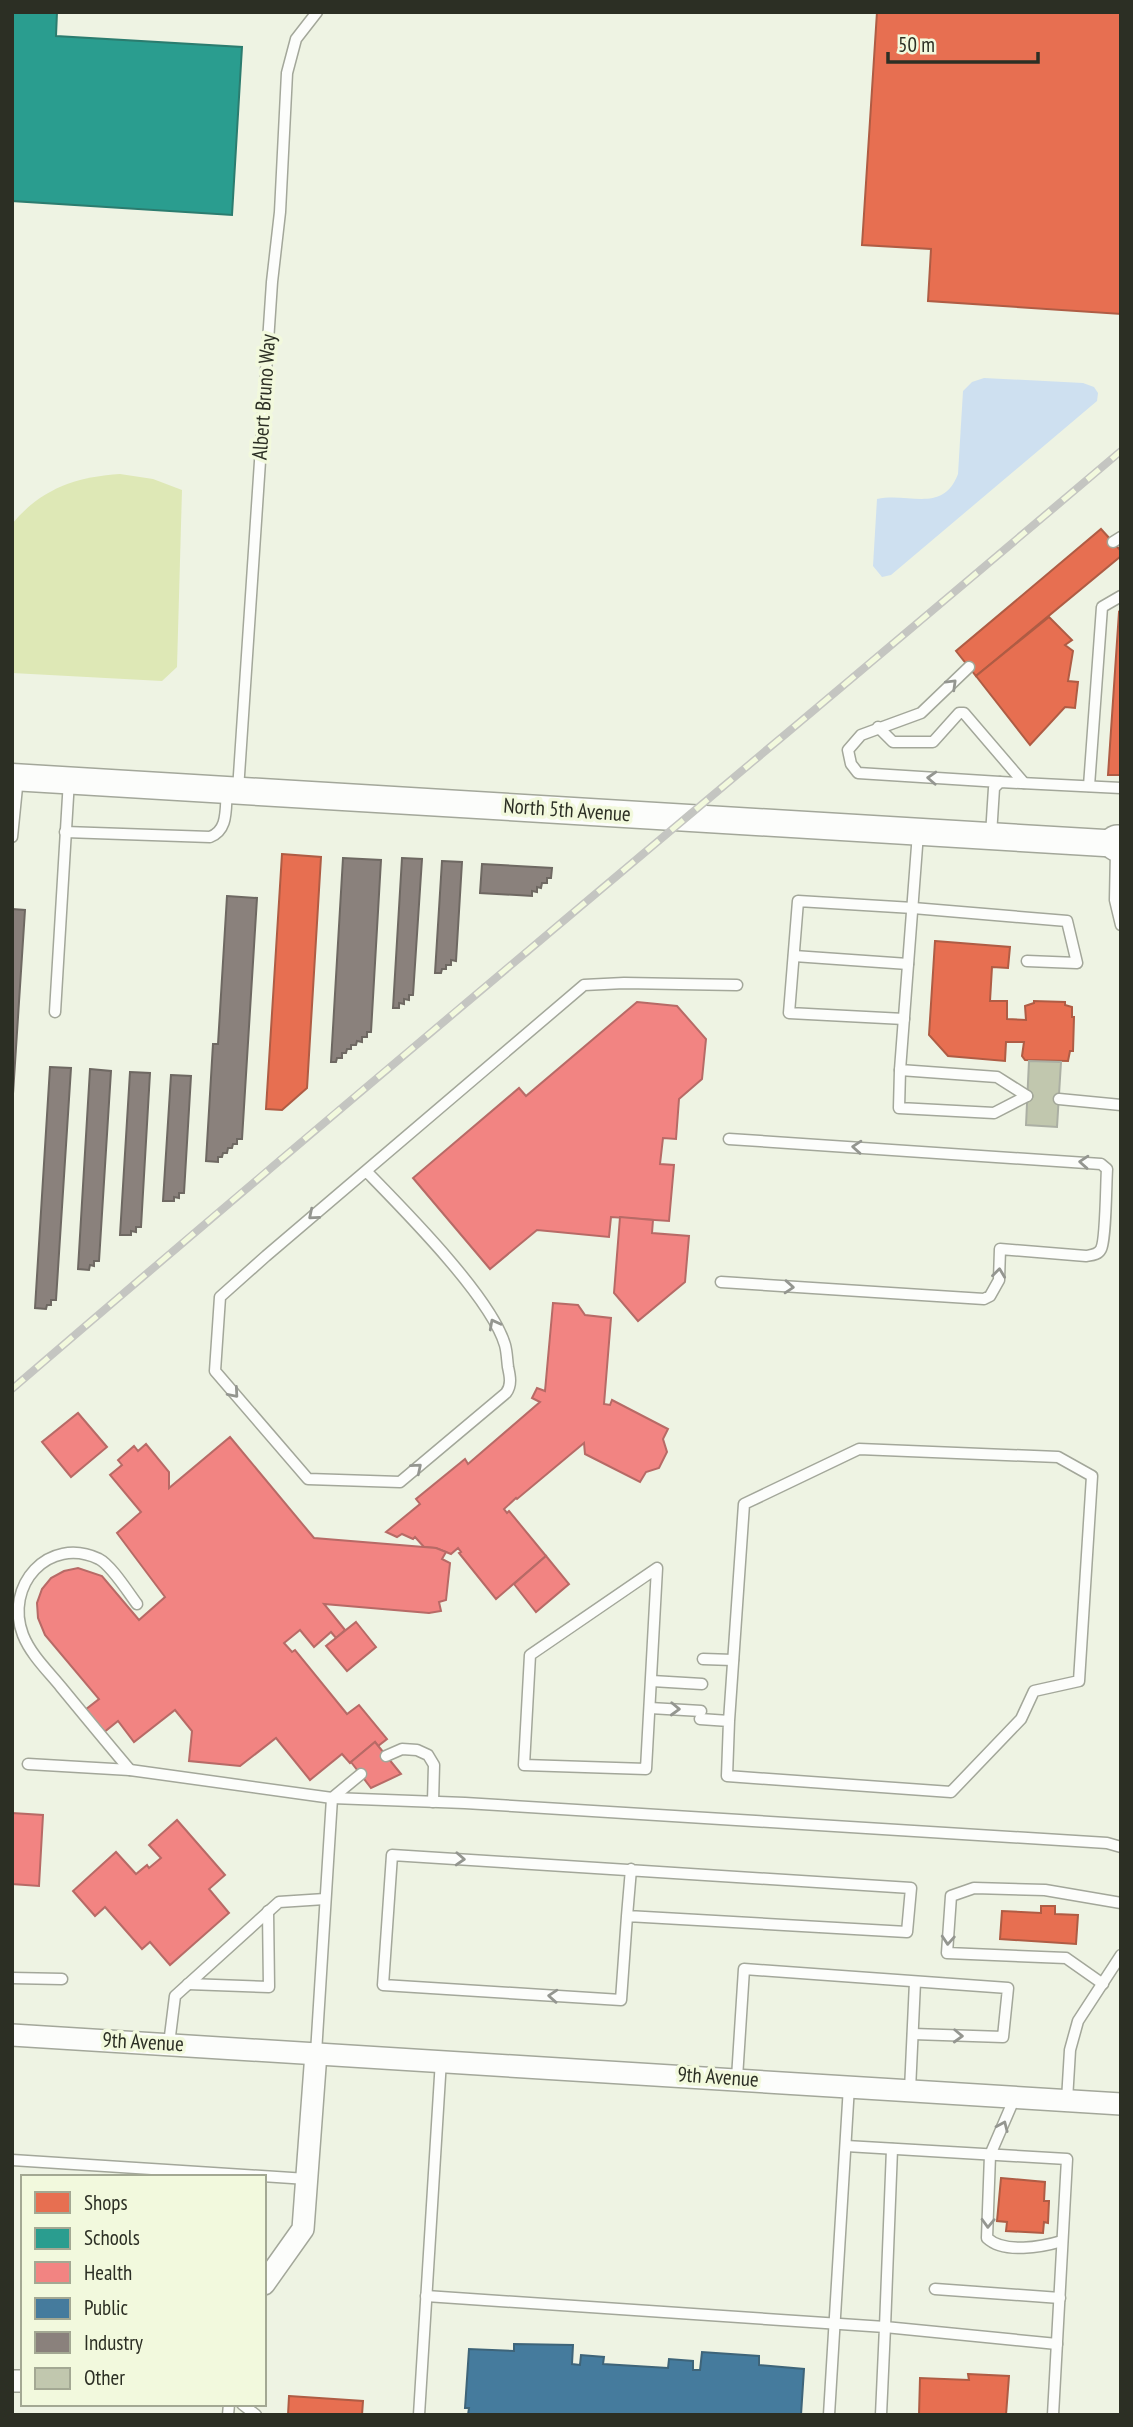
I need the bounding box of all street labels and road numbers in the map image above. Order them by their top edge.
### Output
street label: Albert Bruno Way [246,333,281,461]
street label: North 5th Avenue [502,792,632,827]
street label: 9th Avenue [102,2026,184,2057]
street label: 9th Avenue [676,2060,760,2093]

